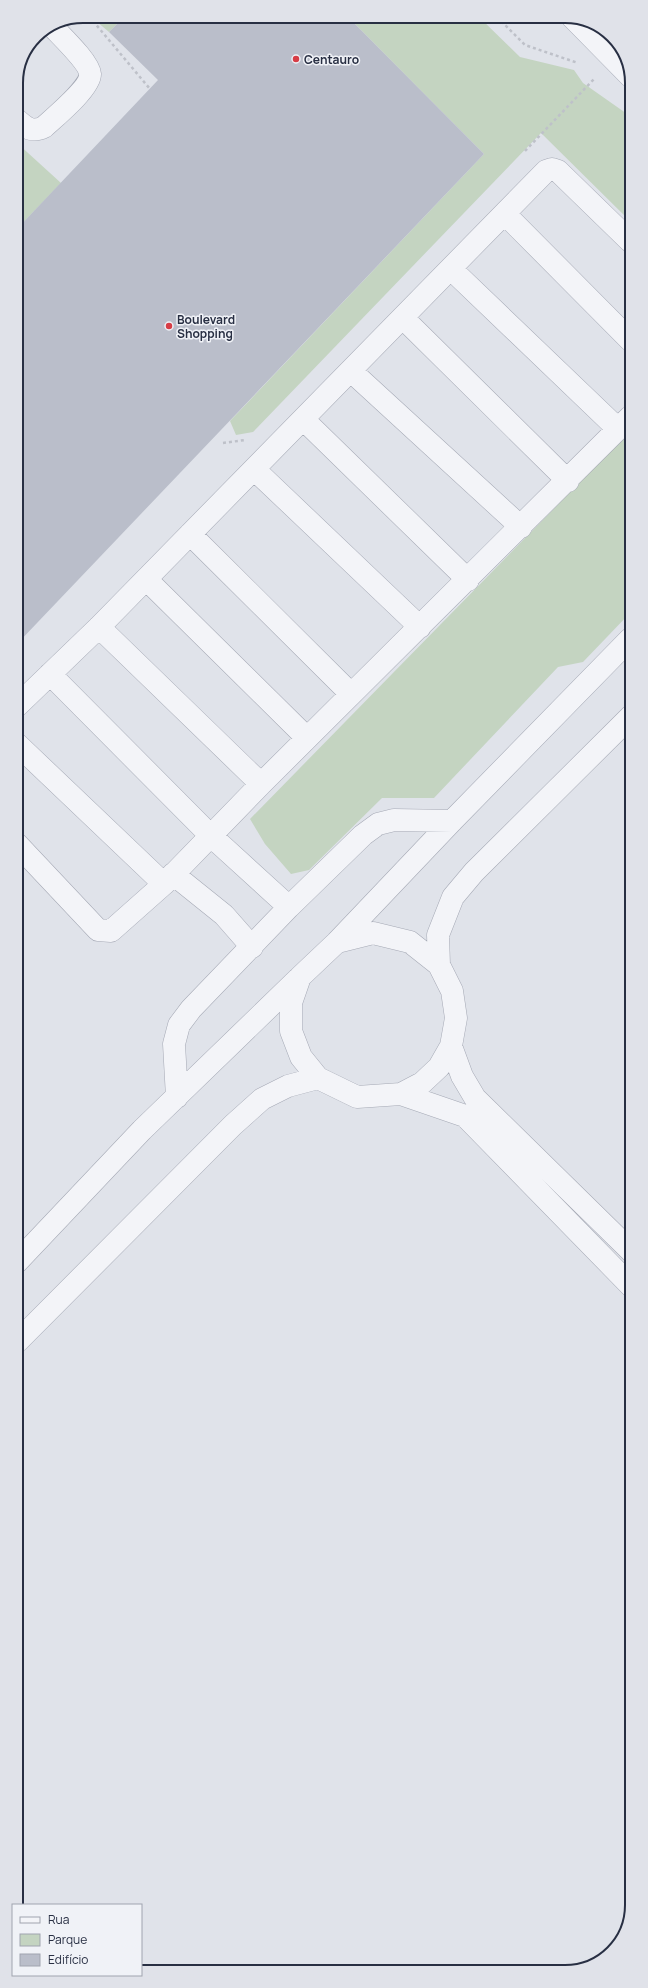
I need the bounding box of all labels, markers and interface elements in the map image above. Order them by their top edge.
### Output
place label: Centauro [304,51,359,68]
marker: Centauro [291,54,301,64]
place label: Boulevard Shopping [177,311,235,342]
marker: Boulevard Shopping [164,321,174,331]
legend [12,1904,142,1976]
text: Rua [48,1911,69,1928]
text: Parque [48,1931,87,1948]
text: Edifício [48,1951,88,1968]

